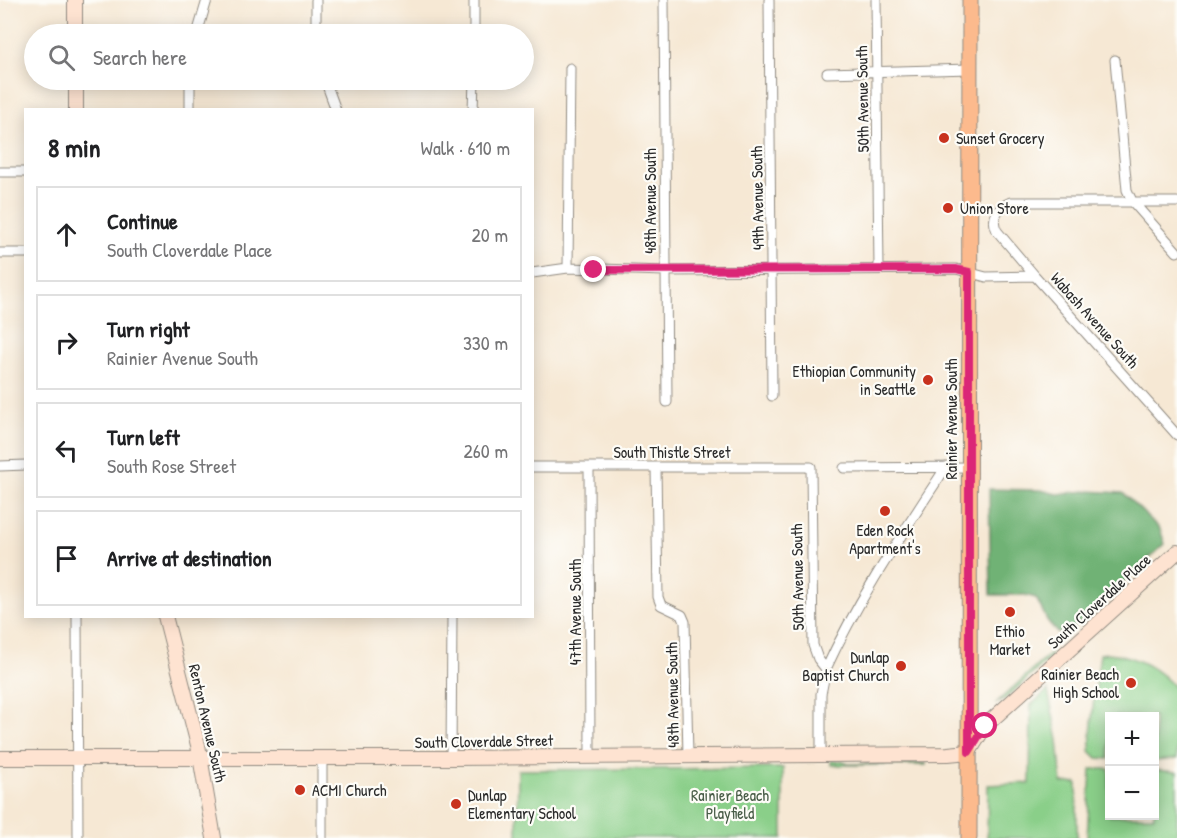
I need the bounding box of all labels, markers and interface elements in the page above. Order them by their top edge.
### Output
search box [24,24,534,90]
icon: search [45,41,78,74]
text: Search here [93,42,187,72]
street label: 50th Avenue South [850,45,874,152]
place label: Sunset Grocery [956,127,1045,149]
text: 8 min [48,130,101,165]
marker: Sunset Grocery [937,131,951,145]
text: Walk · 610 m [421,134,510,161]
street label: 49th Avenue South [745,145,769,250]
street label: 48th Avenue South [639,148,661,254]
place label: Union Store [960,197,1029,219]
marker: Union Store [941,201,955,215]
text: Continue [107,206,178,236]
icon: ahead [50,218,83,251]
text: 20 m [471,221,508,248]
text: South Cloverdale Place [107,236,272,263]
route end [580,256,606,282]
street label: Wabash Avenue South [1046,267,1144,373]
text: Turn right [107,314,190,344]
icon: right [50,326,83,359]
text: 330 m [463,329,508,356]
text: Rainier Avenue South [107,344,258,371]
street label: Rainier Avenue South [940,358,962,479]
place label: Ethiopian Community in Seattle [793,360,917,400]
marker: Ethiopian Community in Seattle [921,373,935,387]
text: Turn left [107,422,180,452]
icon: left [50,434,83,467]
text: 260 m [464,437,508,464]
street label: South Thistle Street [613,441,731,463]
text: South Rose Street [107,452,236,479]
marker: Eden Rock Apartment's [878,504,892,518]
place label: Eden Rock Apartment's [849,519,921,559]
street label: 50th Avenue South [785,523,809,630]
icon: arrive [50,542,83,575]
text: Arrive at destination [107,543,272,573]
street label: South Cloverdale Place [1043,548,1156,653]
street label: 47th Avenue South [564,558,586,665]
marker: Ethio Market [1003,605,1017,619]
place label: Ethio Market [990,620,1031,660]
street label: 48th Avenue South [660,642,684,748]
place label: Dunlap Baptist Church [802,646,889,686]
marker: Dunlap Baptist Church [894,659,908,673]
street label: Renton Avenue South [184,662,232,784]
place label: Rainier Beach High School [1041,663,1120,703]
marker: Rainier Beach High School [1124,676,1138,690]
route start [971,712,997,738]
map controls [1105,712,1159,820]
button: + [1105,712,1159,766]
street label: South Cloverdale Street [415,729,554,753]
button: − [1105,766,1159,820]
place label: ACMI Church [312,779,387,801]
marker: ACMI Church [293,783,307,797]
place label: Dunlap Elementary School [468,784,577,824]
park label: Rainier Beach Playfield [691,784,769,824]
marker: Dunlap Elementary School [449,797,463,811]

